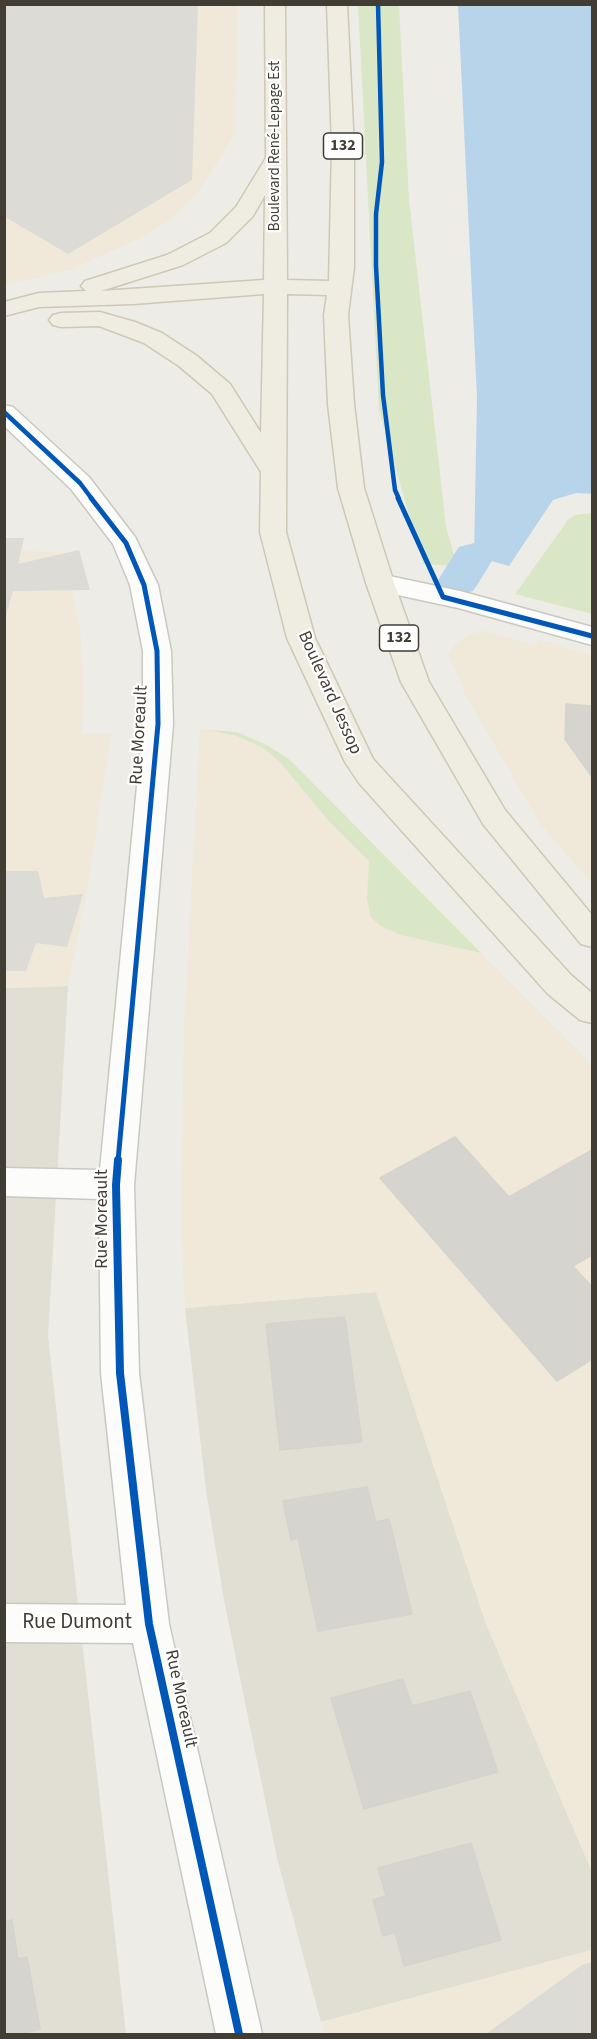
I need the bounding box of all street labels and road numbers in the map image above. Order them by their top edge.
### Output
street label: Boulevard René-Lepage Est [267,61,285,231]
road number: 132 [324,133,362,159]
road number: 132 [380,625,418,651]
street label: Boulevard Jessop [292,628,366,758]
street label: Rue Moreault [127,685,153,785]
street label: Rue Moreault [92,1169,114,1269]
street label: Rue Dumont [22,1610,132,1636]
street label: Rue Moreault [159,1648,201,1750]

